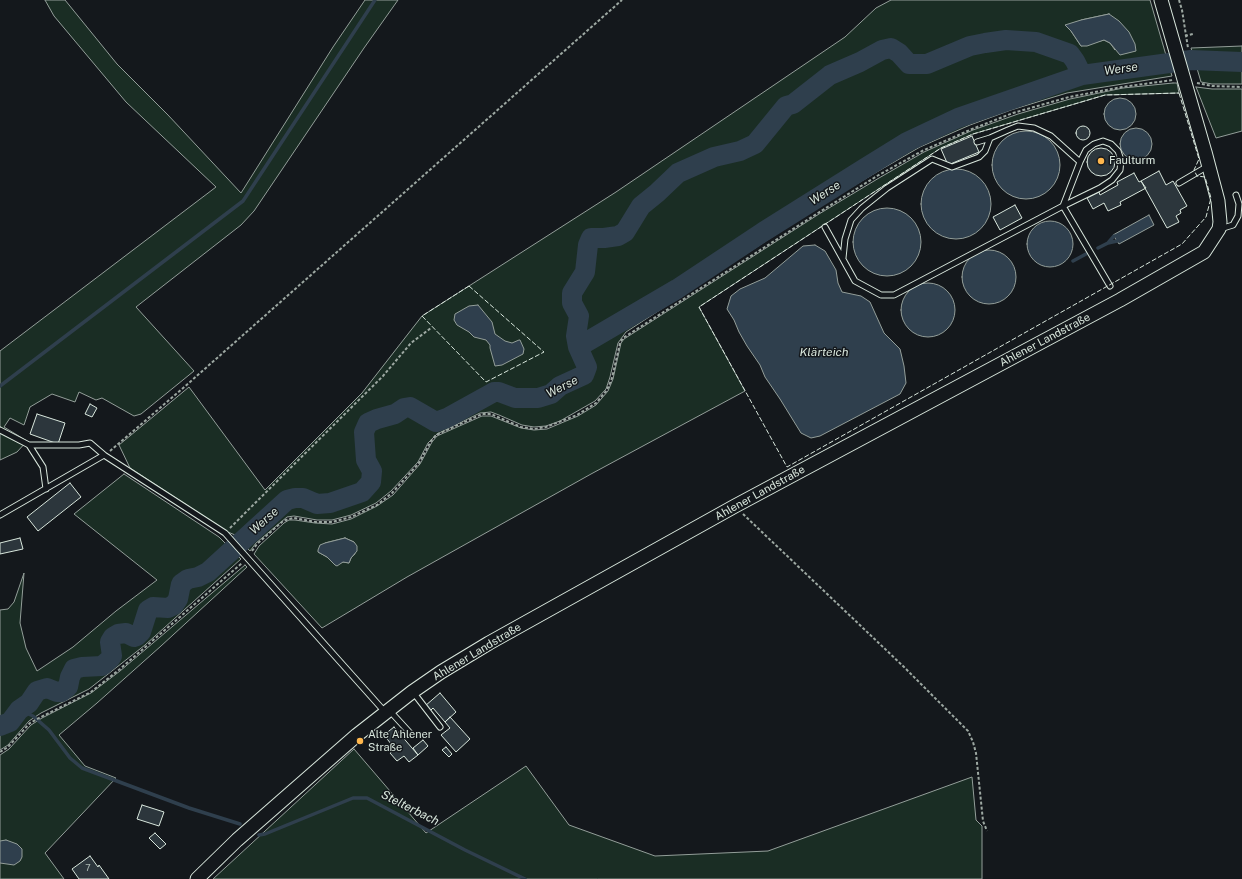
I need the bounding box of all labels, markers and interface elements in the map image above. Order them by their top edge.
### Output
water label: Werse [1103,60,1139,78]
place label: Faulturm [1109,154,1155,168]
marker: Faulturm [1096,156,1106,166]
water label: Werse [807,178,843,208]
street label: Ahlener Landstraße [997,311,1093,369]
water label: Klärteich [799,345,849,359]
water label: Werse [544,373,580,401]
street label: Ahlener Landstraße [713,463,807,523]
water label: Werse [247,504,281,538]
street label: Ahlener Landstraße [430,620,524,684]
place label: Alte Ahlener Straße [368,728,432,754]
marker: Alte Ahlener Straße [355,736,365,746]
water label: Stelterbach [379,787,441,829]
house number: 7 [85,863,91,873]

